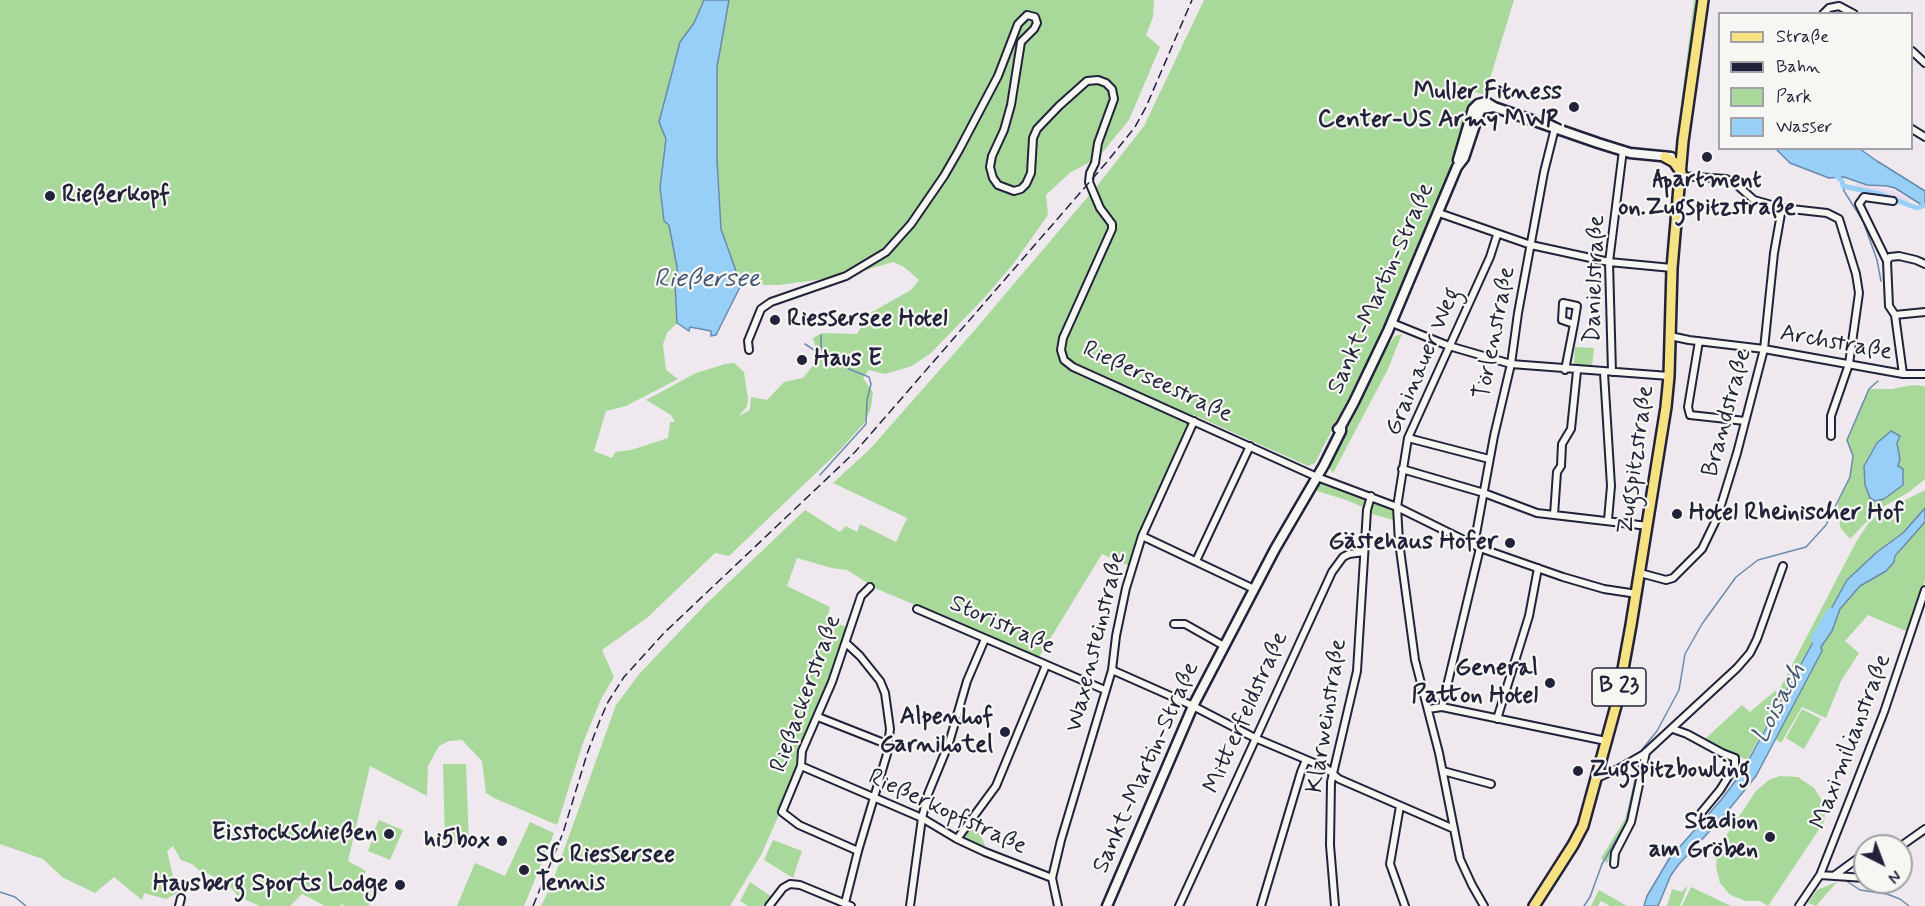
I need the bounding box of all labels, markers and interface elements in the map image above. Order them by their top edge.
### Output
legend [1718,12,1913,150]
text: Straße [1776,25,1829,49]
text: Bahn [1776,55,1820,79]
place label: Muller Fitness Center-US Army MWR [1318,79,1562,135]
text: Park [1776,85,1812,109]
marker: Muller Fitness Center-US Army MWR [1567,100,1581,114]
text: Wasser [1776,115,1832,139]
marker: Apartment on.Zugspitzstraße [1700,150,1714,164]
place label: Apartment on.Zugspitzstraße [1618,167,1796,223]
street label: Sankt-Martin-Straße [1322,179,1442,399]
place label: Rießerkopf [62,182,170,210]
marker: Rießerkopf [43,189,57,203]
street label: Danielstraße [1579,214,1613,344]
street label: Törlenstraße [1469,264,1523,402]
water label: Rießersee [654,265,760,297]
street label: Grainauer Weg [1380,284,1468,440]
place label: Riessersee Hotel [787,306,948,334]
marker: Riessersee Hotel [768,313,782,327]
street label: Archstraße [1778,320,1894,368]
street label: Rießerseestraße [1077,336,1237,430]
place label: Haus E [814,346,882,374]
street label: Brandstraße [1697,346,1759,480]
marker: Haus E [795,353,809,367]
street label: Zugspitzstraße [1612,384,1662,536]
place label: Hotel Rheinischer Hof [1689,500,1904,528]
marker: Hotel Rheinischer Hof [1670,507,1684,521]
place label: Gästehaus Hofer [1328,529,1498,557]
marker: Gästehaus Hofer [1503,536,1517,550]
street label: Waxensteinstraße [1061,549,1133,735]
street label: Storistraße [945,590,1059,662]
street label: Rießackerstraße [765,611,849,777]
street label: Mitterfeldstraße [1198,628,1296,798]
street label: Klarweinstraße [1302,637,1354,795]
street label: Maximilianstraße [1805,650,1899,834]
place label: General Patton Hotel [1411,655,1538,711]
street label: Sankt-Martin-Straße [1087,658,1207,878]
water label: Loisach [1746,659,1814,749]
road number: B 23 [1592,668,1646,706]
marker: General Patton Hotel [1543,676,1557,690]
place label: Alpenhof Garnihotel [880,704,993,760]
marker: Alpenhof Garnihotel [998,725,1012,739]
place label: Zugspitzbowling [1590,757,1750,785]
street label: Rießerkopfstraße [863,764,1031,862]
marker: Zugspitzbowling [1571,764,1585,778]
place label: Stadion am Gröben [1649,809,1758,865]
place label: Eisstockschießen [212,820,377,848]
marker: Eisstockschießen [382,827,396,841]
place label: hi5box [424,827,490,855]
marker: Stadion am Gröben [1763,830,1777,844]
marker: hi5box [495,834,509,848]
north arrow [1853,834,1913,894]
place label: SC Riessersee Tennis [536,842,675,898]
marker: SC Riessersee Tennis [517,863,531,877]
text: N [1883,865,1905,888]
place label: Hausberg Sports Lodge [153,871,388,899]
marker: Hausberg Sports Lodge [393,878,407,892]

